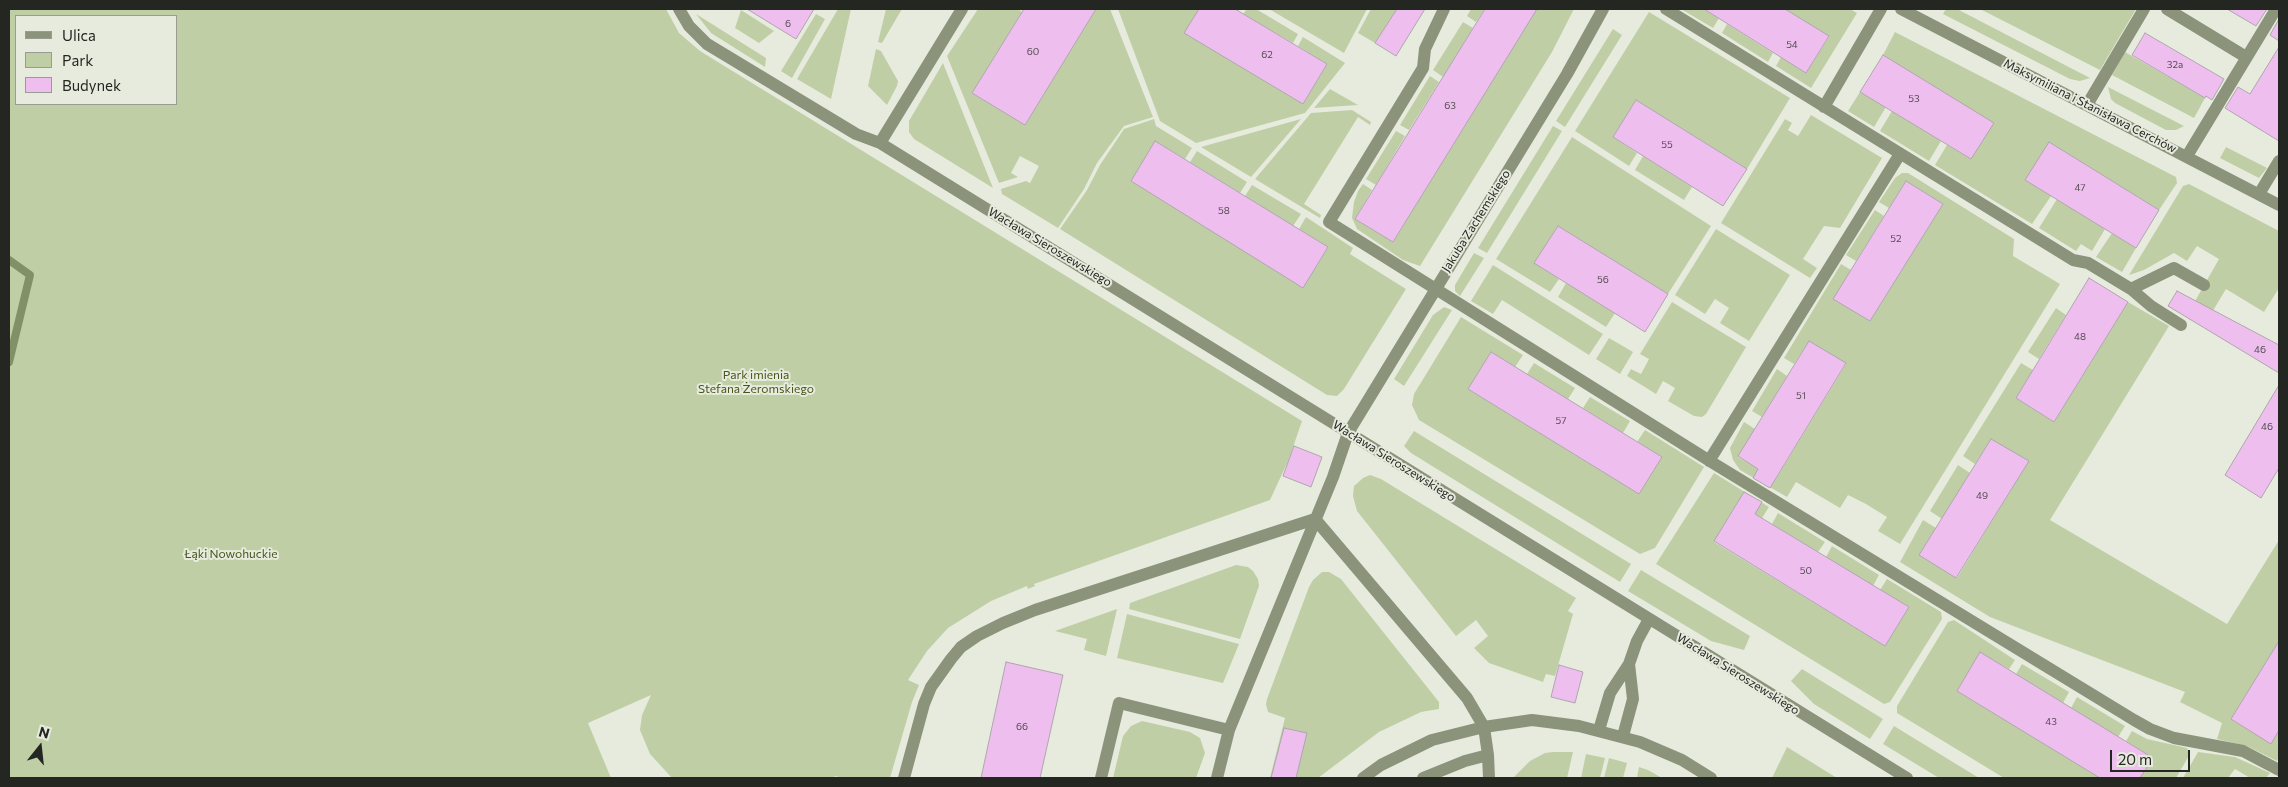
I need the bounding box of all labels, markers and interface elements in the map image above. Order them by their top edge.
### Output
legend [15,15,178,105]
house number: 6 [785,18,791,30]
text: Ulica [62,26,96,44]
house number: 54 [1786,39,1798,51]
house number: 60 [1027,46,1039,58]
house number: 62 [1261,49,1273,61]
text: Park [62,51,93,69]
street label: Maksymiliana i Stanisława Cerchów [2001,56,2179,156]
house number: 32a [2167,59,2183,71]
text: Budynek [62,76,121,94]
house number: 53 [1908,93,1920,105]
house number: 63 [1444,100,1456,112]
house number: 55 [1661,139,1673,151]
street label: Jakuba Zachemskiego [1439,167,1513,275]
house number: 47 [2074,182,2086,194]
street label: Wacława Sieroszewskiego [986,204,1114,290]
house number: 58 [1218,205,1230,217]
house number: 52 [1890,233,1902,245]
house number: 56 [1597,274,1609,286]
house number: 48 [2074,331,2086,343]
house number: 46 [2254,344,2266,356]
park label: Park imienia Stefana Żeromskiego [698,368,814,396]
house number: 51 [1796,390,1806,402]
house number: 57 [1555,415,1567,427]
street label: Wacława Sieroszewskiego [1330,417,1458,505]
house number: 46 [2261,421,2273,433]
house number: 49 [1976,490,1988,502]
park label: Łąki Nowohuckie [184,547,278,561]
house number: 50 [1800,565,1812,577]
street label: Wacława Sieroszewskiego [1674,630,1802,718]
house number: 43 [2045,716,2057,728]
house number: 66 [1016,721,1028,733]
north arrow [15,722,65,772]
text: N [37,722,52,742]
scale bar [2113,740,2193,772]
text: 20 m [2118,750,2152,768]

